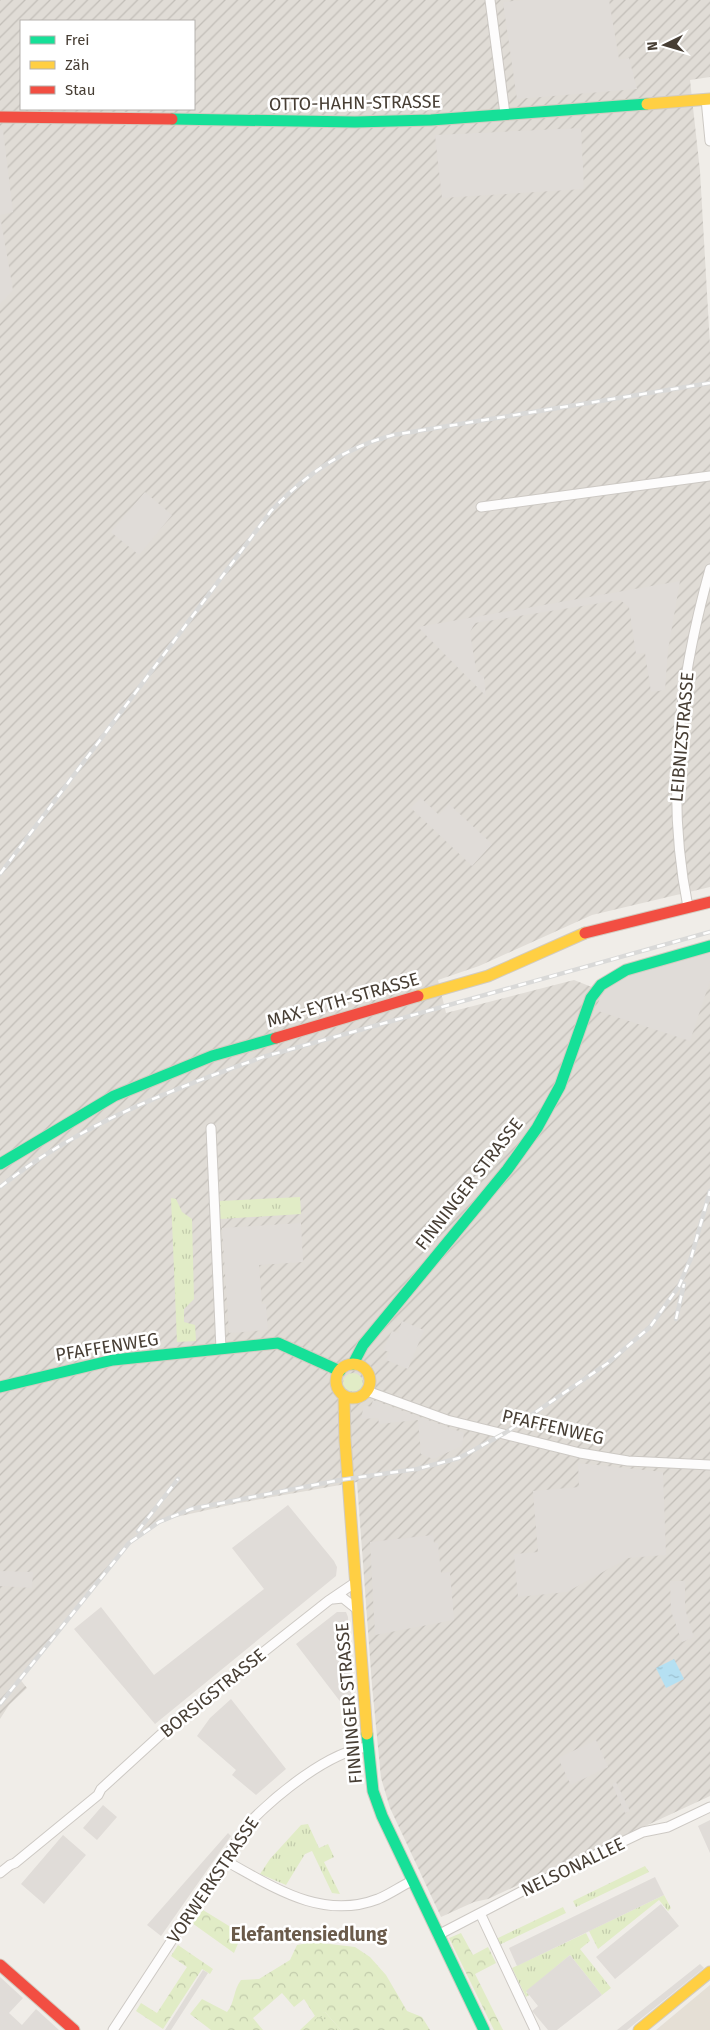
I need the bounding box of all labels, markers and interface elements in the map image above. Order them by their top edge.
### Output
legend [20,20,195,110]
north arrow [640,20,690,70]
text: Frei [65,31,90,49]
text: N [644,41,661,51]
text: Zäh [65,56,90,74]
text: Stau [65,81,95,99]
street label: OTTO-HAHN-STRASSE [269,90,441,116]
street label: LEIBNIZSTRASSE [665,671,699,803]
street label: MAX-EYTH-STRASSE [264,968,422,1032]
street label: FINNINGER STRASSE [410,1113,528,1255]
street label: PFAFFENWEG [54,1328,160,1366]
street label: PFAFFENWEG [500,1405,606,1449]
street label: FINNINGER STRASSE [331,1621,367,1785]
street label: BORSIGSTRASSE [156,1644,270,1742]
street label: VORWERKSTRASSE [162,1812,264,1948]
street label: NELSONALLEE [518,1832,628,1902]
district label: Elefantensiedlung [231,1923,388,1946]

